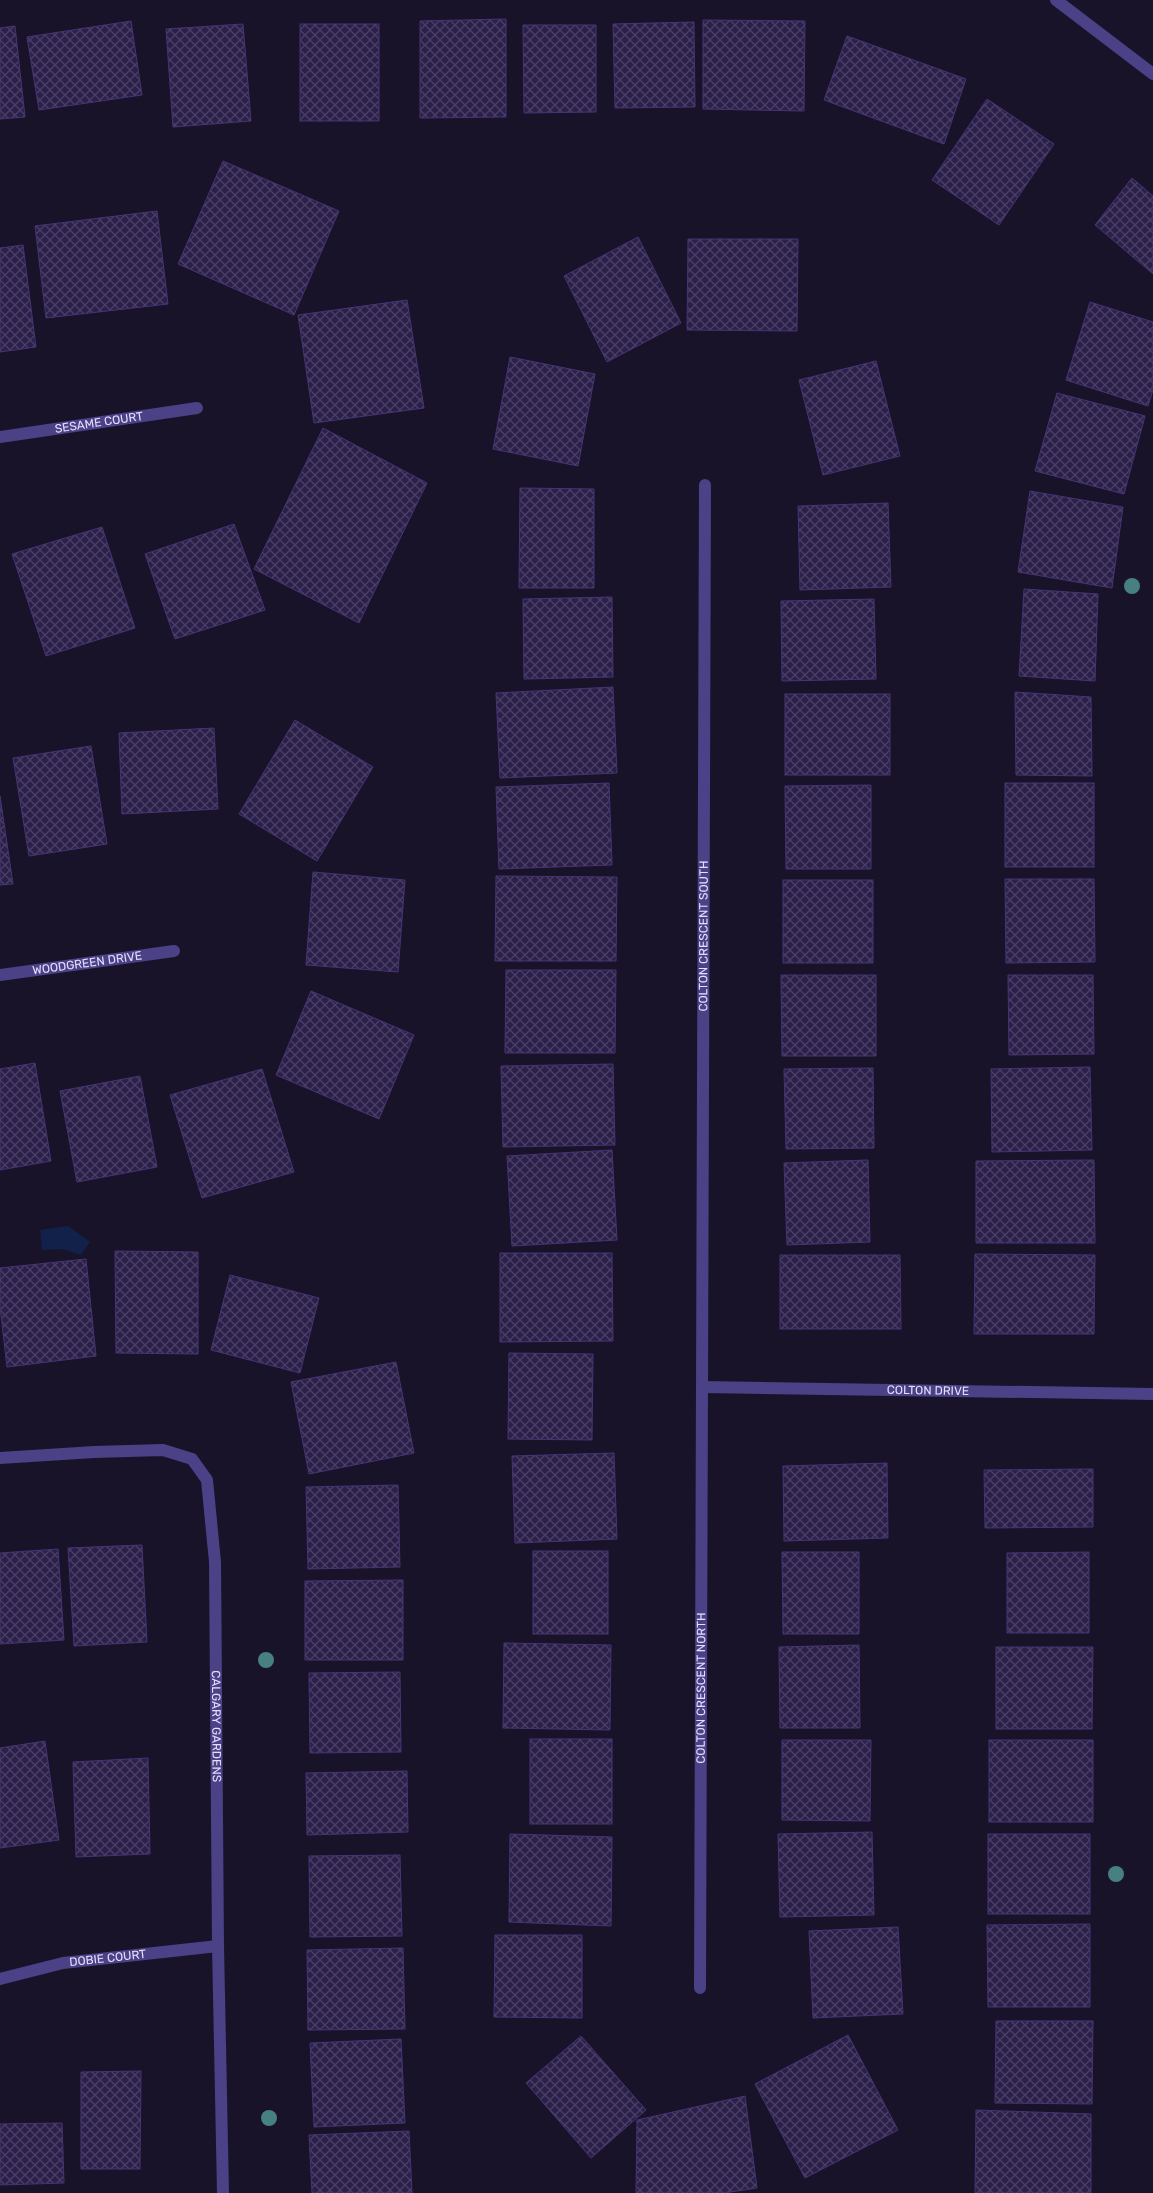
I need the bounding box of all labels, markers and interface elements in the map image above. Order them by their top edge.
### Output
street label: SESAME COURT [54,409,144,436]
street label: COLTON CRESCENT SOUTH [696,860,711,1012]
street label: WOODGREEN DRIVE [31,948,143,977]
street label: COLTON DRIVE [887,1383,969,1398]
street label: COLTON CRESCENT NORTH [694,1612,708,1764]
street label: CALGARY GARDENS [209,1670,224,1782]
street label: DOBIE COURT [69,1947,147,1969]

